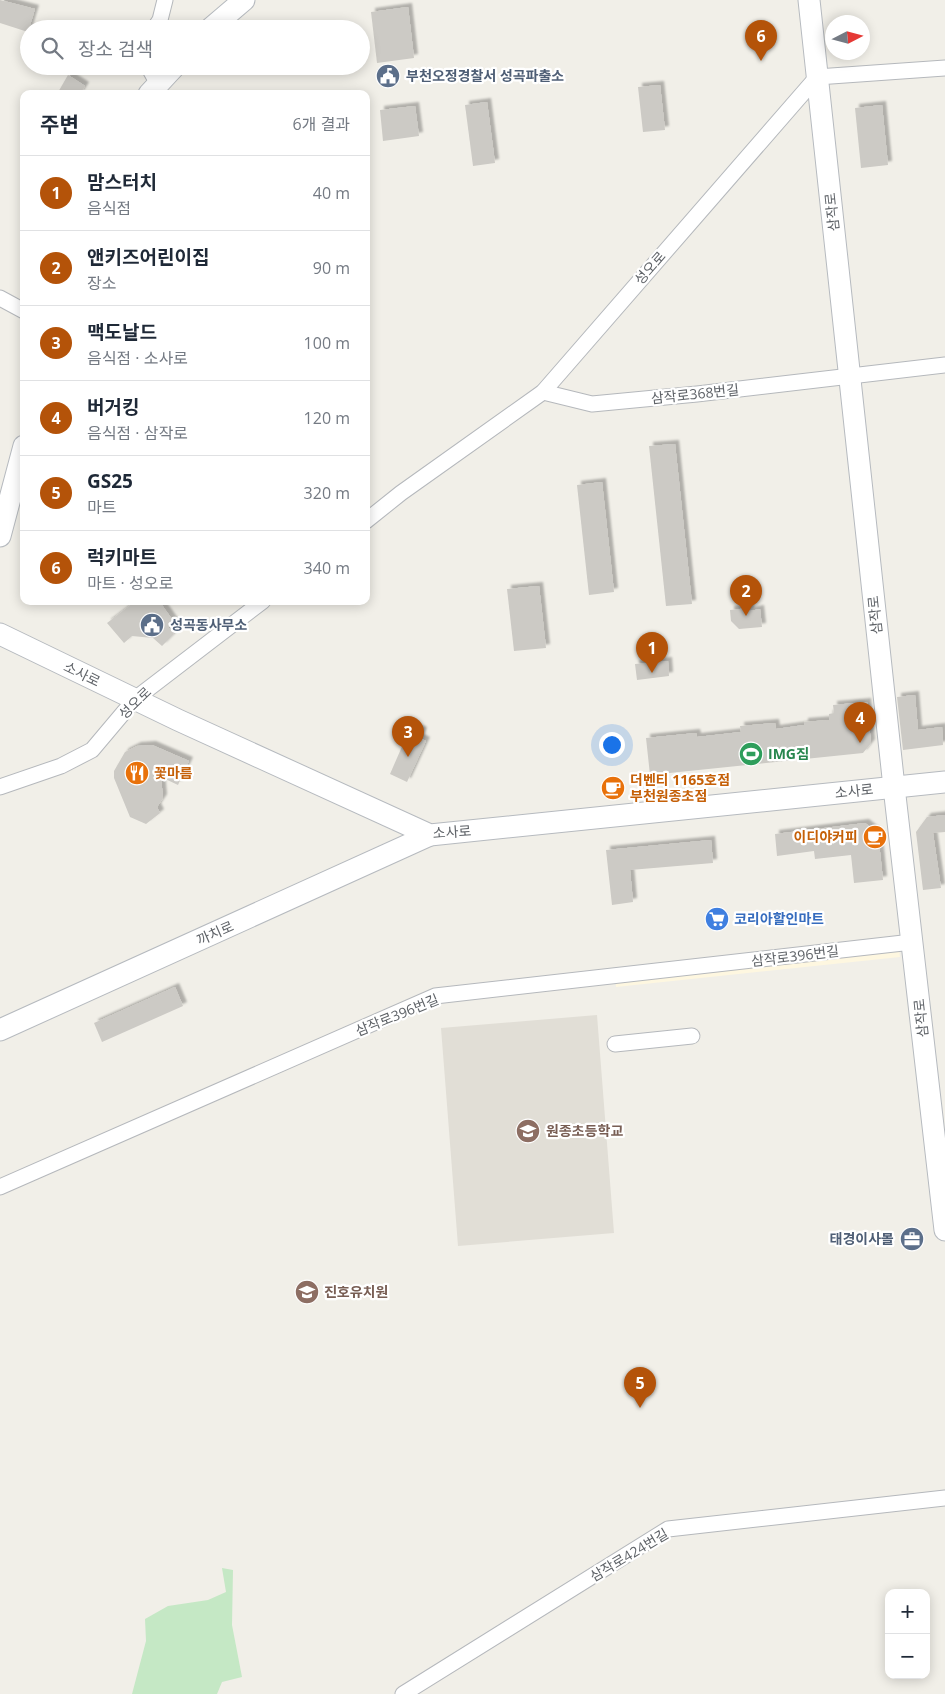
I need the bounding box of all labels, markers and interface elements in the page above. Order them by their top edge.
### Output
north arrow [825,15,870,60]
search box [20,20,370,75]
pin: 6 [745,20,777,61]
icon: search [38,34,66,62]
text: 장소 검색 [78,36,153,62]
public building icon: 부천오정경찰서 성곡파출소 [375,63,401,89]
place label: 부천오정경찰서 성곡파출소 [406,66,564,85]
text: 주변 [40,110,79,138]
text: 6개 결과 [293,113,350,135]
text: 맘스터치 [87,169,157,195]
text: 1 [51,182,61,204]
text: 40 m [313,182,350,204]
street label: 삼작로 [820,192,843,232]
text: 음식점 [87,197,131,219]
text: 앤키즈어린이집 [87,244,209,270]
street label: 성오로 [630,247,670,288]
text: 2 [51,257,61,279]
text: 90 m [313,257,350,279]
text: 장소 [87,272,116,294]
text: 맥도날드 [87,319,157,345]
text: 3 [51,332,61,354]
text: 100 m [304,332,350,354]
text: 음식점 · 소사로 [87,347,188,369]
street label: 삼작로368번길 [650,379,740,408]
text: 버거킹 [87,394,139,420]
text: 4 [51,407,61,429]
text: 120 m [304,407,350,429]
text: 음식점 · 삼작로 [87,422,188,444]
text: GS25 [87,468,133,494]
text: 5 [51,482,61,504]
text: 320 m [304,482,350,504]
text: 마트 [87,496,116,518]
text: 럭키마트 [87,544,157,570]
text: 6 [51,557,61,579]
text: 340 m [304,557,350,579]
text: 마트 · 성오로 [87,572,173,594]
pin: 2 [730,575,762,616]
street label: 삼작로 [863,595,886,635]
public building icon: 성곡동사무소 [139,612,165,638]
place label: 성곡동사무소 [170,615,247,634]
pin: 1 [636,632,668,673]
street label: 소사로 [61,657,104,691]
street label: 성오로 [114,682,155,723]
pin: 4 [844,702,876,743]
pin: 3 [392,716,424,757]
your location [599,732,625,758]
sports icon: IMG짐 [738,741,764,767]
place label: IMG짐 [768,744,809,763]
restaurant icon: 꽃마름 [124,760,150,786]
place label: 꽃마름 [154,763,193,782]
place label: 더벤티 1165호점 부천원종초점 [630,770,730,805]
cafe icon: 더벤티 1165호점 부천원종초점 [600,775,626,801]
street label: 소사로 [834,779,874,802]
street label: 소사로 [432,821,472,842]
cafe icon: 이디야커피 [862,824,888,850]
place label: 이디야커피 [794,827,858,846]
supermarket icon: 코리아할인마트 [704,906,730,932]
place label: 코리아할인마트 [734,909,824,928]
street label: 까치로 [193,916,236,949]
street label: 삼작로396번길 [750,941,840,970]
street label: 삼작로396번길 [352,989,441,1040]
street label: 삼작로 [909,998,932,1038]
school or university icon: 원종초등학교 [515,1118,541,1144]
place label: 원종초등학교 [546,1121,623,1140]
office icon: 태경이사몰 [899,1226,925,1252]
place label: 태경이사몰 [830,1229,894,1248]
school or university icon: 진호유치원 [294,1279,320,1305]
place label: 진호유치원 [324,1282,388,1301]
pin: 5 [624,1367,656,1408]
street label: 삼작로424번길 [586,1524,672,1585]
map controls [885,1589,930,1679]
button: + [885,1589,930,1634]
button: − [885,1634,930,1679]

